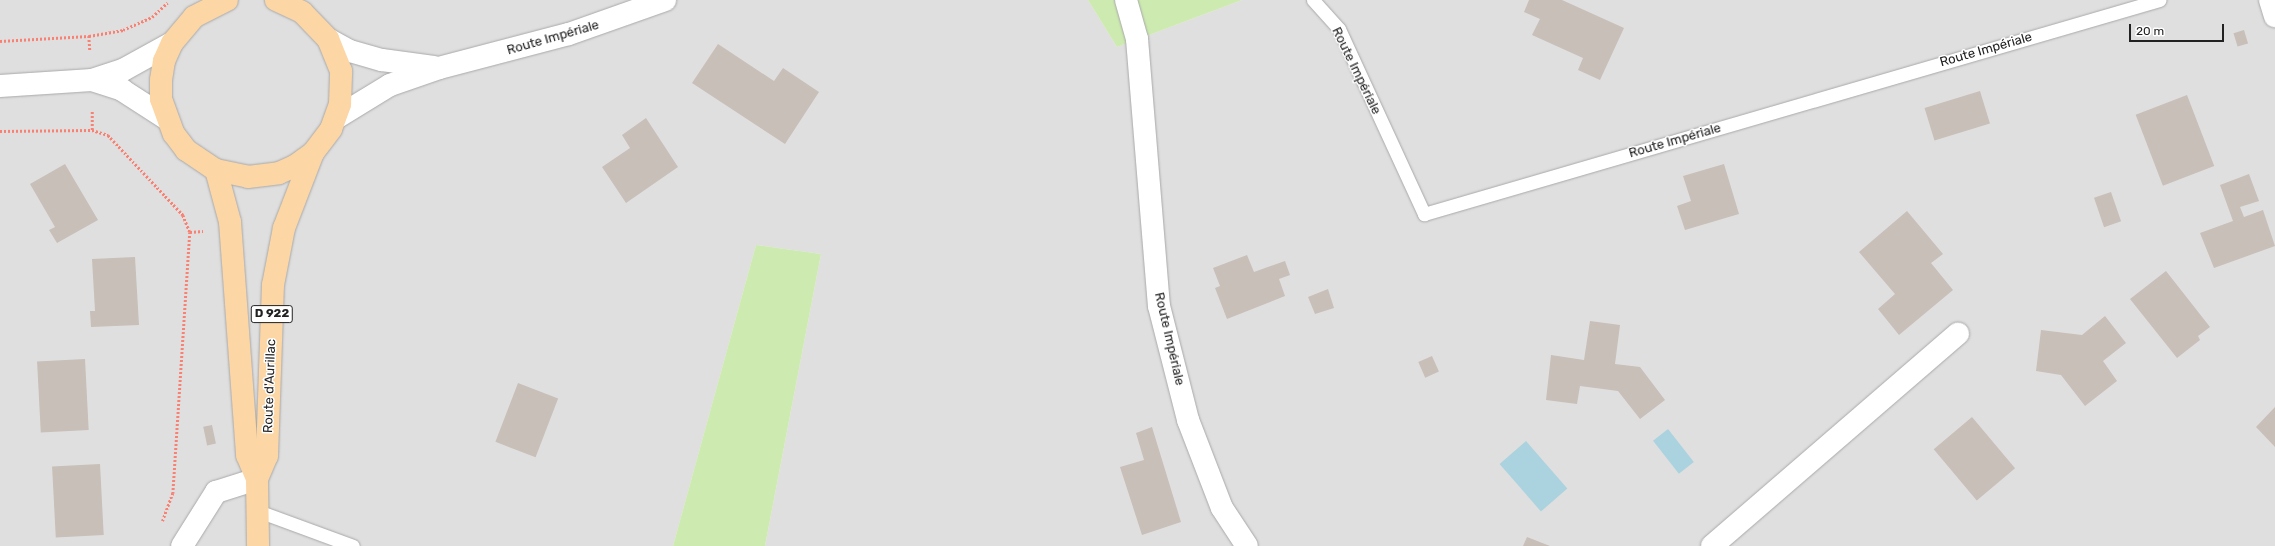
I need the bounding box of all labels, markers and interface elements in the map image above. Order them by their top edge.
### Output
scale bar [2131,16,2226,42]
street label: Route Impériale [505,17,601,59]
text: 20 m [2136,24,2164,38]
street label: Route Impériale [1328,25,1384,117]
street label: Route Impériale [1938,29,2034,71]
street label: Route Impériale [1627,120,1723,162]
street label: Route Impériale [1151,291,1187,387]
road number: D 922 [250,304,294,324]
street label: Route d'Aurillac [261,339,279,433]

